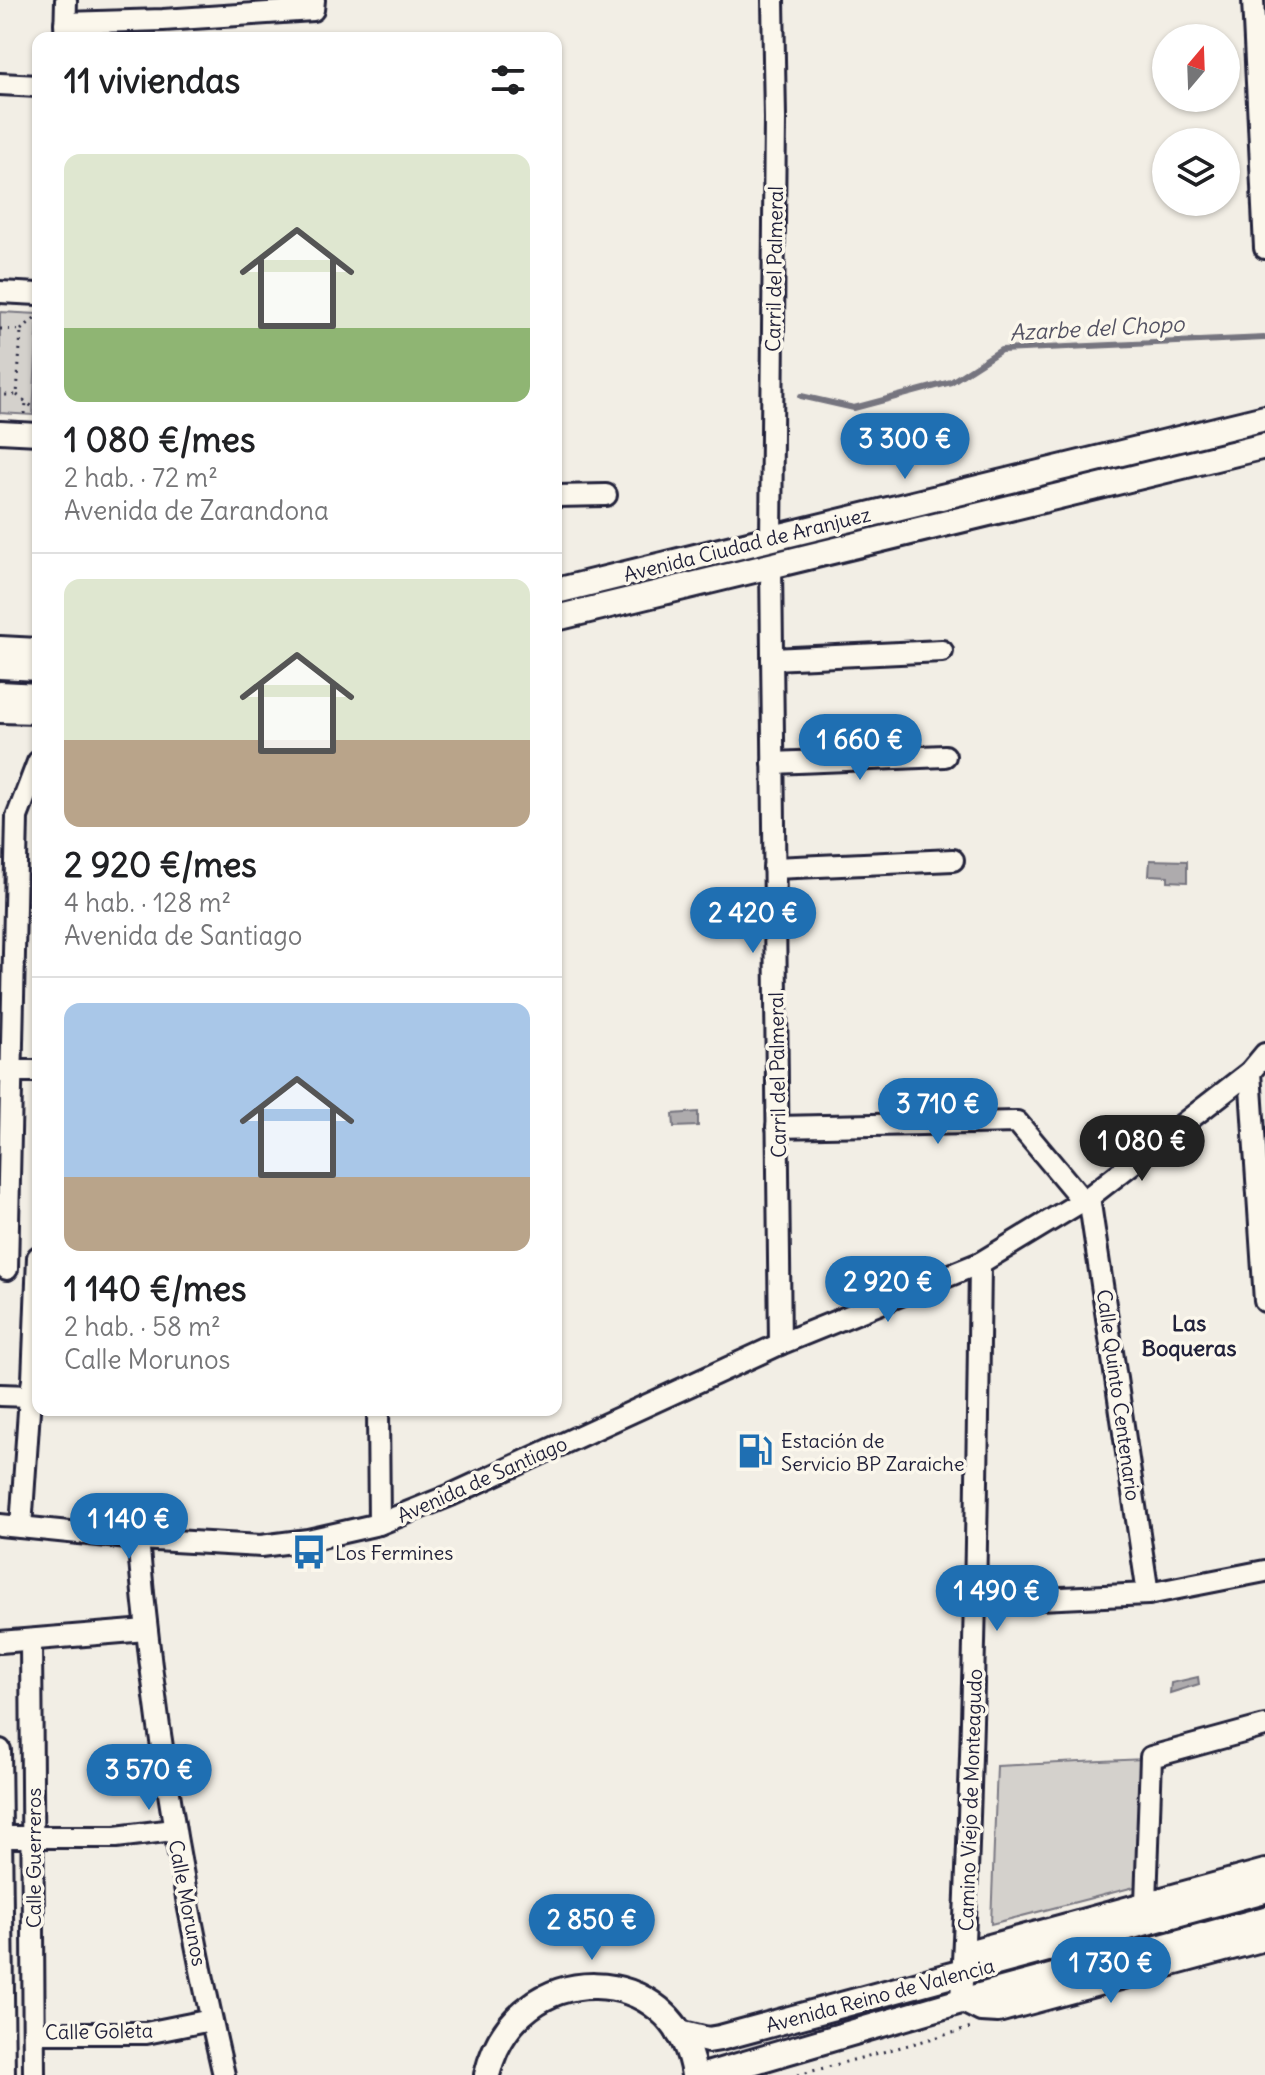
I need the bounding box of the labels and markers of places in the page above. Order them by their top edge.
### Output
pin: 3 300 € [831,413,979,481]
pin: 1 660 € [786,714,934,782]
pin: 2 420 € [679,887,827,955]
pin: 3 710 € [864,1078,1012,1146]
pin: 1 080 € [1068,1115,1216,1183]
pin: 2 920 € [814,1256,962,1324]
place label: Estación de Servicio BP Zaraiche [781,1428,965,1476]
fuel station icon: Estación de Servicio BP Zaraiche [736,1432,774,1470]
pin: 1 140 € [55,1493,203,1561]
bus stop icon: Los Fermines [290,1533,328,1571]
place label: Los Fermines [335,1540,453,1565]
pin: 1 490 € [923,1565,1071,1633]
pin: 3 570 € [75,1744,223,1812]
pin: 2 850 € [518,1894,666,1962]
pin: 1 730 € [1037,1937,1185,2005]

